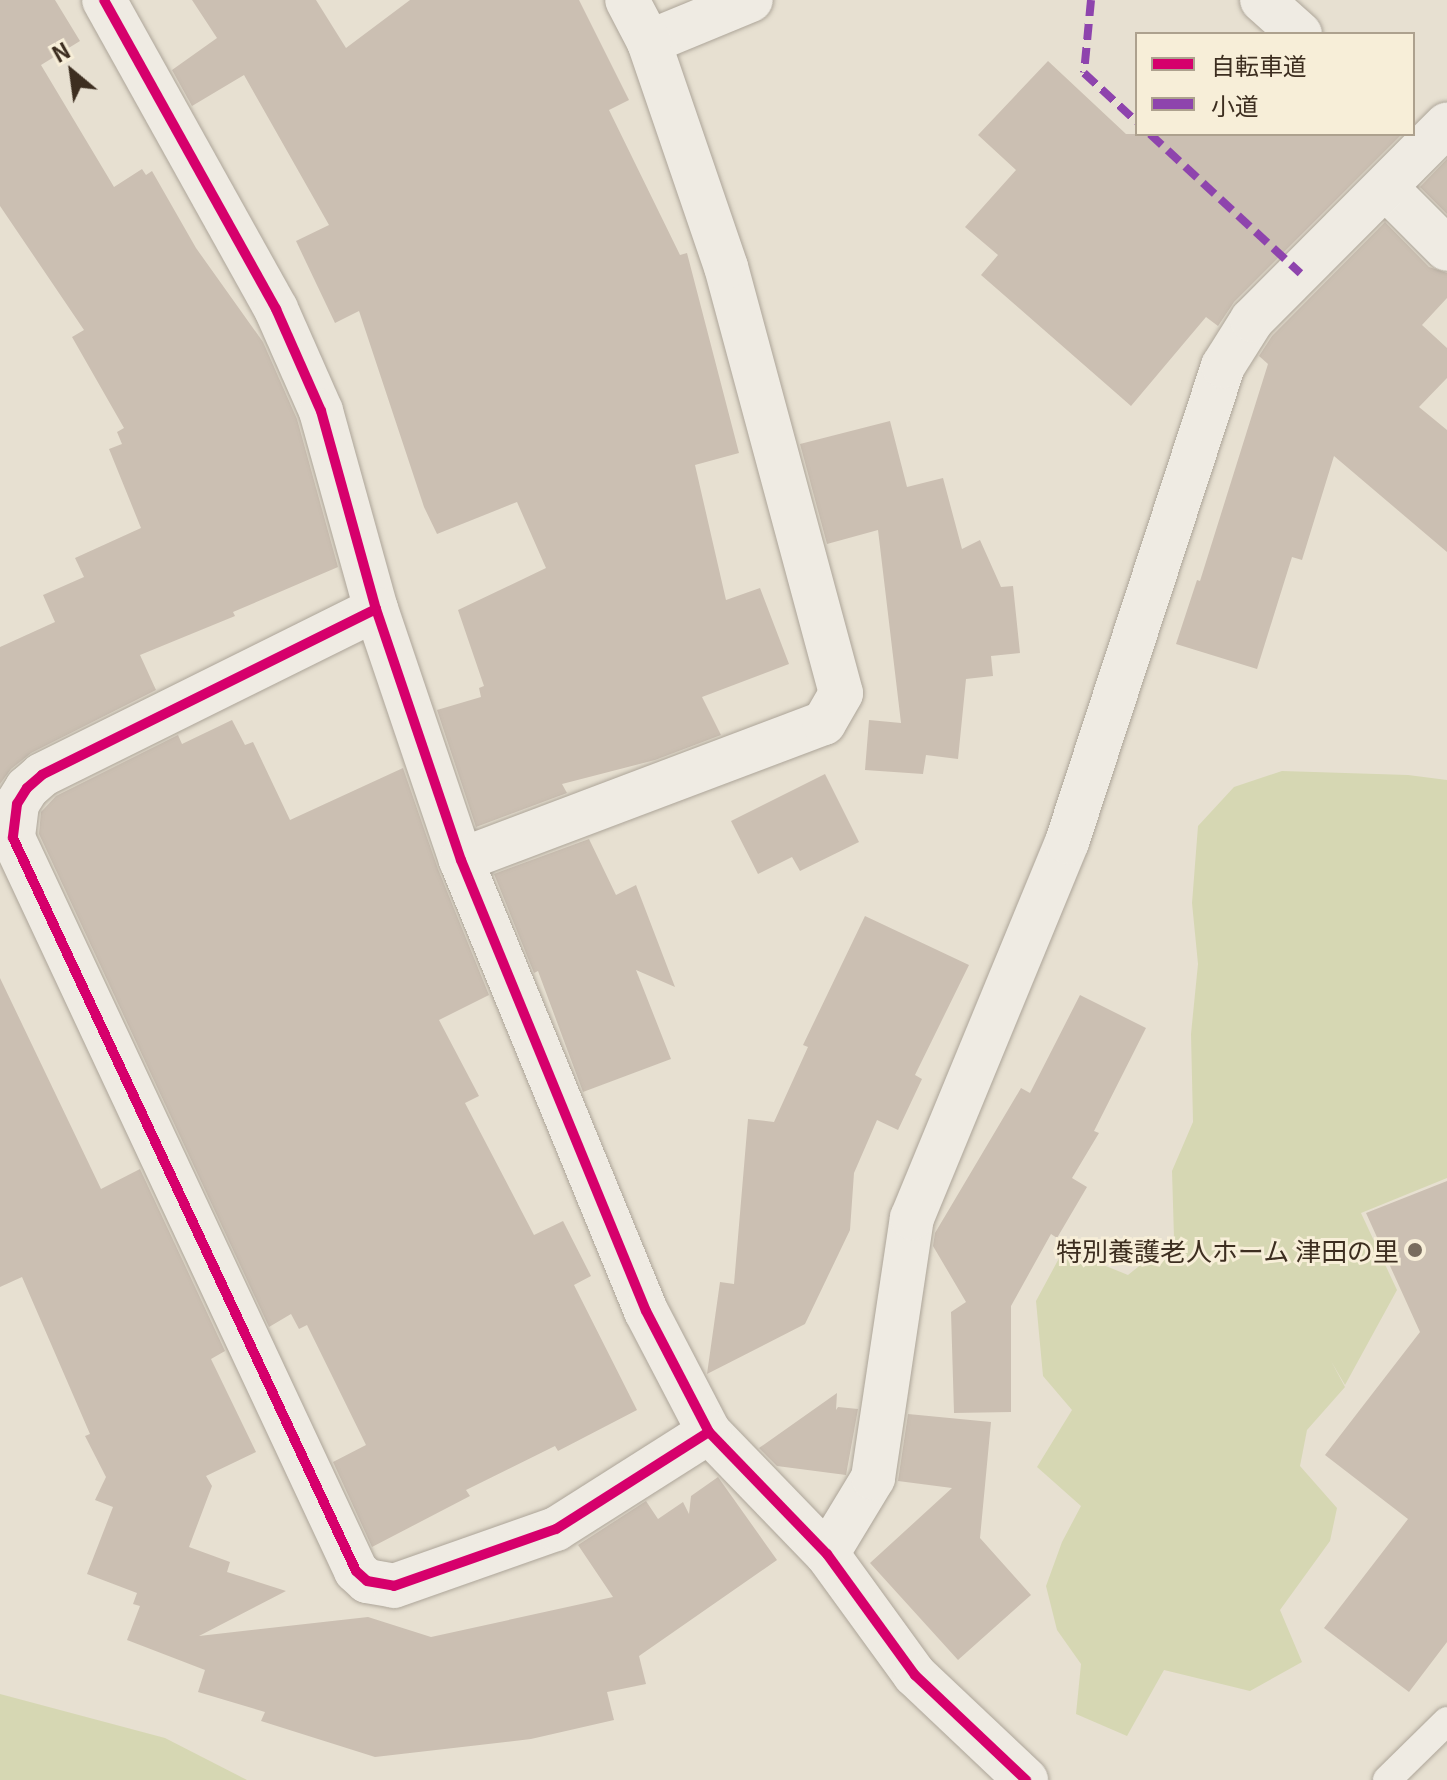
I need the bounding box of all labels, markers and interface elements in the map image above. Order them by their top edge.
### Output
north arrow [32,32,112,112]
legend [1135,32,1415,136]
text: N [45,33,75,69]
text: 自転車道 [1211,47,1307,82]
text: 小道 [1211,87,1259,122]
place label: 特別養護老人ホーム 津田の里 [1055,1234,1399,1266]
marker: 特別養護老人ホーム 津田の里 [1406,1241,1424,1259]

